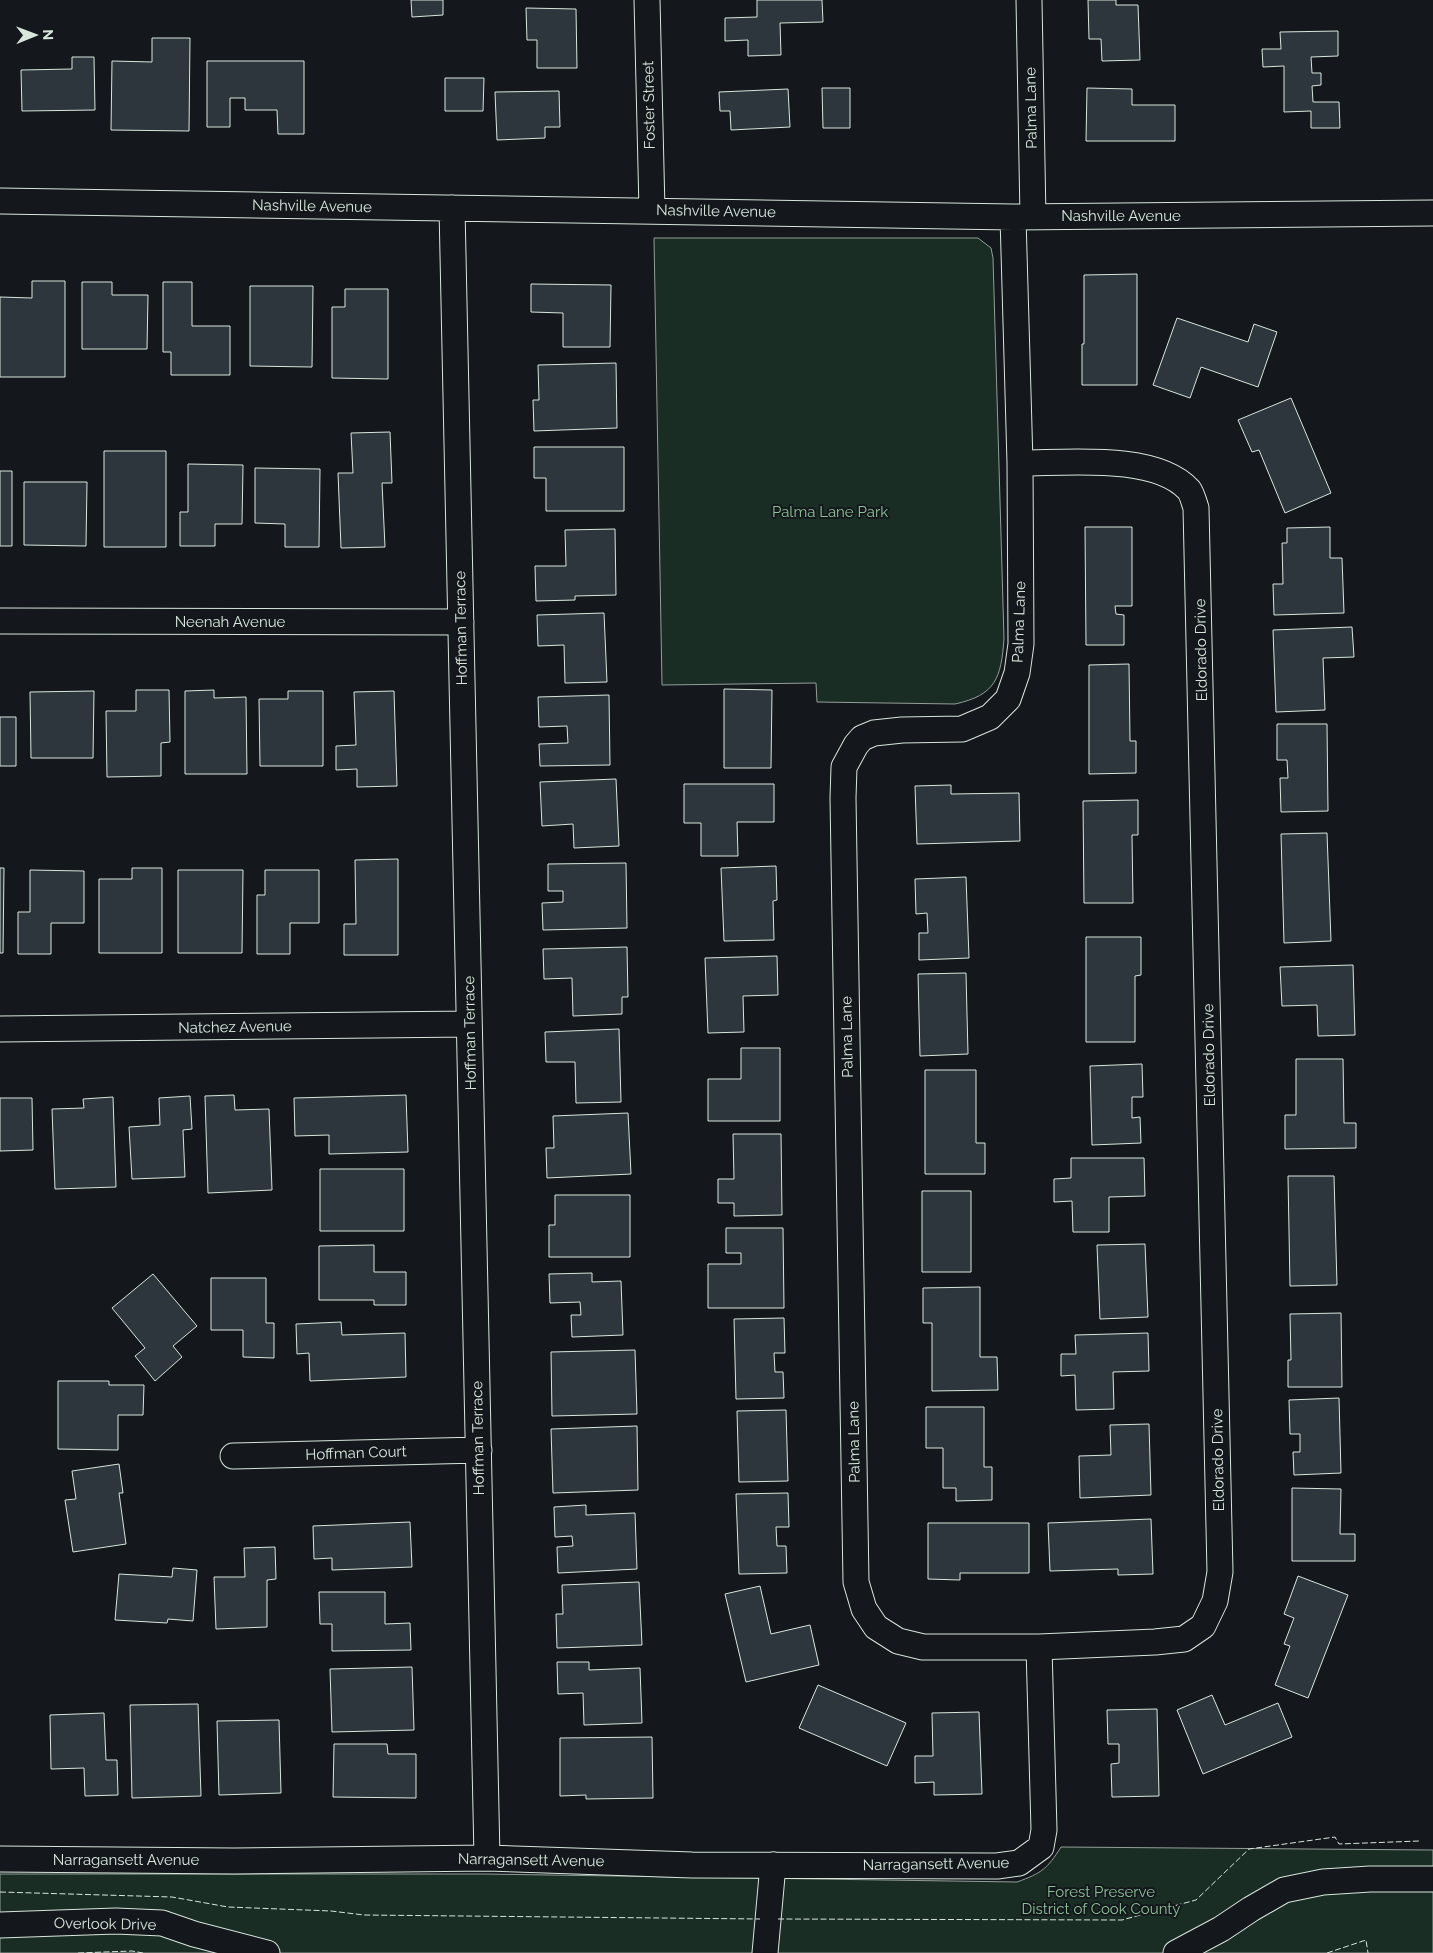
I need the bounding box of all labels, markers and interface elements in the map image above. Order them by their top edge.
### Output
north arrow [10,10,60,60]
text: N [40,29,56,40]
street label: Foster Street [639,61,659,149]
street label: Palma Lane [1021,67,1041,149]
street label: Nashville Avenue [252,196,372,216]
street label: Nashville Avenue [656,201,776,221]
street label: Nashville Avenue [1061,207,1181,225]
park label: Palma Lane Park [772,503,888,521]
street label: Hoffman Terrace [451,570,471,685]
street label: Palma Lane [1009,581,1029,663]
street label: Eldorado Drive [1191,598,1211,702]
street label: Neenah Avenue [175,613,286,631]
street label: Hoffman Terrace [460,975,480,1090]
street label: Palma Lane [837,996,857,1078]
street label: Eldorado Drive [1199,1003,1219,1107]
street label: Natchez Avenue [178,1017,292,1037]
street label: Hoffman Terrace [468,1380,488,1495]
street label: Palma Lane [844,1401,864,1483]
street label: Eldorado Drive [1208,1408,1228,1512]
street label: Hoffman Court [305,1442,407,1464]
street label: Narragansett Avenue [458,1850,605,1870]
street label: Narragansett Avenue [53,1851,199,1869]
street label: Narragansett Avenue [863,1854,1010,1874]
park label: Forest Preserve District of Cook County [1022,1883,1181,1918]
street label: Overlook Drive [54,1914,157,1934]

